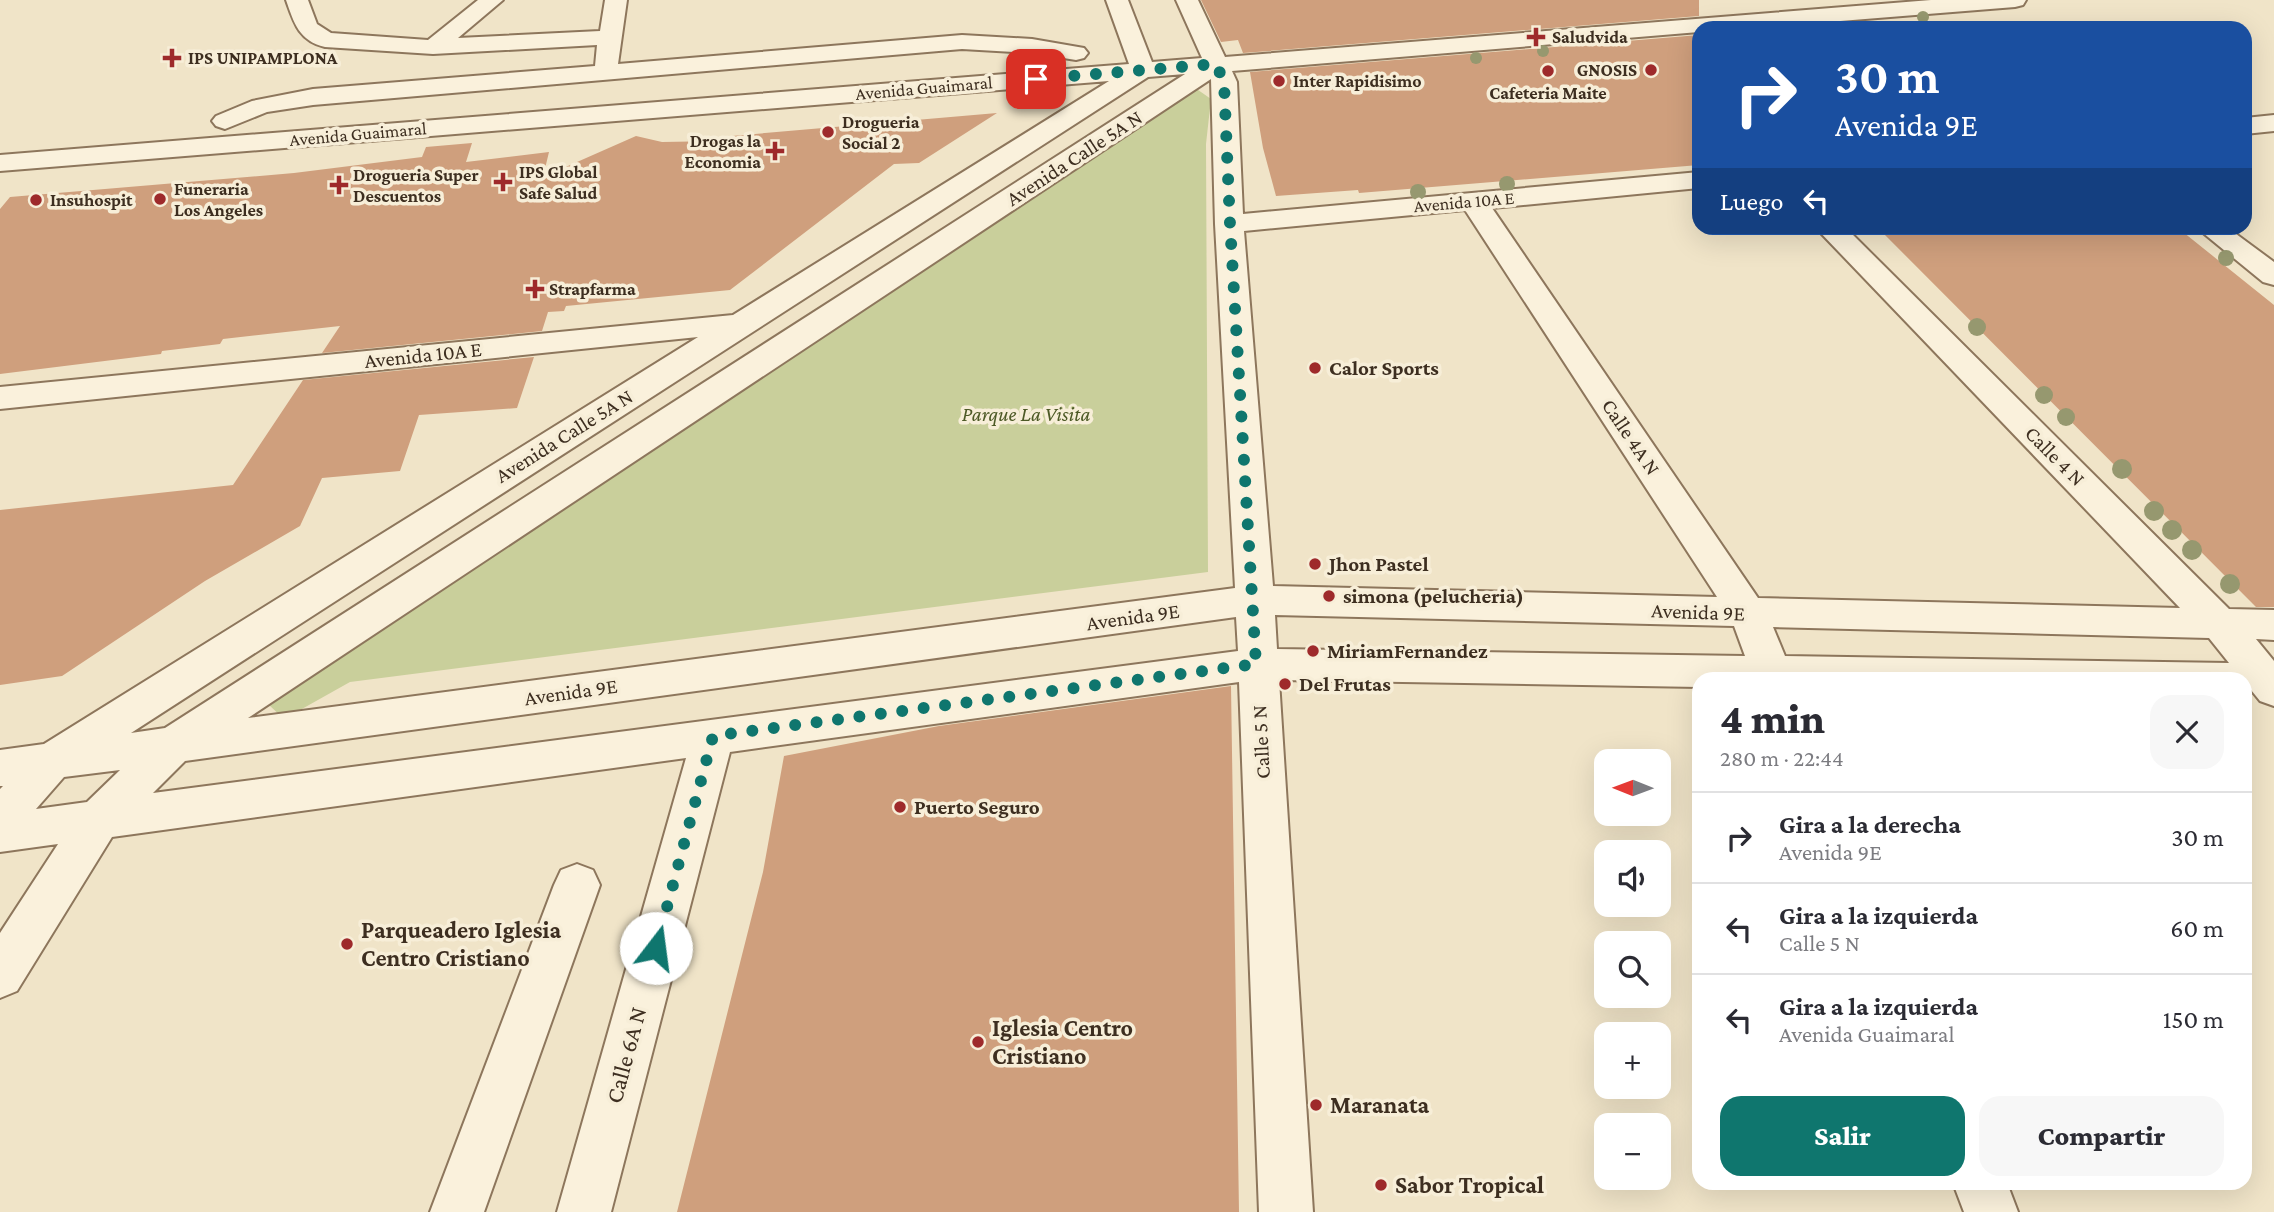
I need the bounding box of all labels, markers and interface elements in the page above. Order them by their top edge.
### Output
marker: Saludvida [1526,27,1546,47]
place label: Saludvida [1552,27,1628,47]
marker: IPS UNIPAMPLONA [162,48,182,68]
place label: IPS UNIPAMPLONA [188,48,338,68]
pin [1006,49,1066,109]
icon: right [1720,49,1811,140]
text: 30 m [1835,49,1940,104]
icon: arrive [1017,60,1055,98]
place label: GNOSIS [1577,60,1637,80]
marker: GNOSIS [1643,62,1659,78]
marker: Cafeteria Maite [1540,63,1556,79]
place label: Inter Rapidisimo [1293,71,1422,91]
street label: Avenida Guaimaral [855,72,994,104]
marker: Inter Rapidisimo [1271,73,1287,89]
place label: Cafeteria Maite [1489,83,1607,103]
street label: Avenida Calle 5A N [1002,105,1146,211]
text: Avenida 9E [1835,107,1978,143]
place label: Drogueria Social 2 [842,112,920,153]
street label: Avenida Guaimaral [289,118,428,150]
marker: Drogueria Social 2 [820,124,836,140]
place label: Drogas la Economia [684,131,761,172]
marker: Drogas la Economia [767,143,783,159]
place label: IPS Global Safe Salud [519,162,598,203]
place label: Drogueria Super Descuentos [353,165,479,206]
marker: IPS Global Safe Salud [493,172,513,192]
marker: Drogueria Super Descuentos [331,177,347,193]
place label: Funeraria Los Angeles [174,179,263,220]
icon: left [1797,182,1835,220]
text: Luego [1720,187,1783,216]
street label: Avenida 10A E [1413,188,1515,216]
place label: Insuhospit [50,190,133,210]
marker: Funeraria Los Angeles [152,191,168,207]
marker: Insuhospit [28,192,44,208]
place label: Strapfarma [549,279,636,299]
marker: Strapfarma [527,281,543,297]
street label: Avenida 10A E [363,337,483,373]
place label: Calor Sports [1329,356,1439,380]
marker: Calor Sports [1307,360,1323,376]
street label: Avenida Calle 5A N [491,384,637,488]
street label: Calle 4A N [1597,394,1665,480]
park label: Parque La Visita [962,402,1090,426]
street label: Calle 4 N [2020,421,2090,491]
place label: Jhon Pastel [1327,552,1429,576]
marker: Jhon Pastel [1307,556,1323,572]
place label: simona (pelucheria) [1343,584,1524,608]
marker: simona (pelucheria) [1321,588,1337,604]
street label: Avenida 9E [1651,598,1745,626]
street label: Avenida 9E [1085,599,1181,635]
place label: MiriamFernandez [1327,639,1488,663]
marker: MiriamFernandez [1305,643,1321,659]
place label: Del Frutas [1299,672,1391,696]
street label: Avenida 9E [523,674,619,710]
marker: Del Frutas [1277,676,1293,692]
text: 4 min [1720,695,1825,742]
button: close [2150,695,2224,769]
street label: Calle 5 N [1247,704,1275,780]
text: 280 m · 22:44 [1720,745,1844,771]
north arrow [1594,749,1671,826]
map controls [1594,749,1671,1190]
place label: Puerto Seguro [914,795,1040,819]
marker: Puerto Seguro [892,799,908,815]
text: Gira a la derecha [1779,810,1961,839]
icon: right [1720,819,1758,857]
text: 30 m [2171,823,2224,852]
text: Avenida 9E [1779,839,1882,865]
button: sound [1594,840,1671,917]
text: Gira a la izquierda [1779,901,1978,930]
icon: left [1720,910,1758,948]
position arrow [619,911,693,985]
text: 60 m [2170,914,2224,943]
place label: Parqueadero Iglesia Centro Cristiano [361,916,561,971]
text: Calle 5 N [1779,930,1860,956]
button: search [1594,931,1671,1008]
marker: Parqueadero Iglesia Centro Cristiano [339,936,355,952]
text: Gira a la izquierda [1779,992,1978,1021]
icon: left [1720,1001,1758,1039]
street label: Calle 6A N [600,1004,651,1106]
text: 150 m [2163,1005,2224,1034]
place label: Iglesia Centro Cristiano [992,1014,1133,1069]
text: Avenida Guaimaral [1779,1021,1955,1047]
button: + [1594,1022,1671,1099]
marker: Iglesia Centro Cristiano [970,1034,986,1050]
place label: Maranata [1330,1091,1429,1118]
button: Salir [1720,1096,1965,1176]
button: Compartir [1979,1096,2224,1176]
marker: Maranata [1308,1097,1324,1113]
button: − [1594,1113,1671,1190]
place label: Sabor Tropical [1395,1171,1544,1198]
marker: Sabor Tropical [1373,1177,1389,1193]

